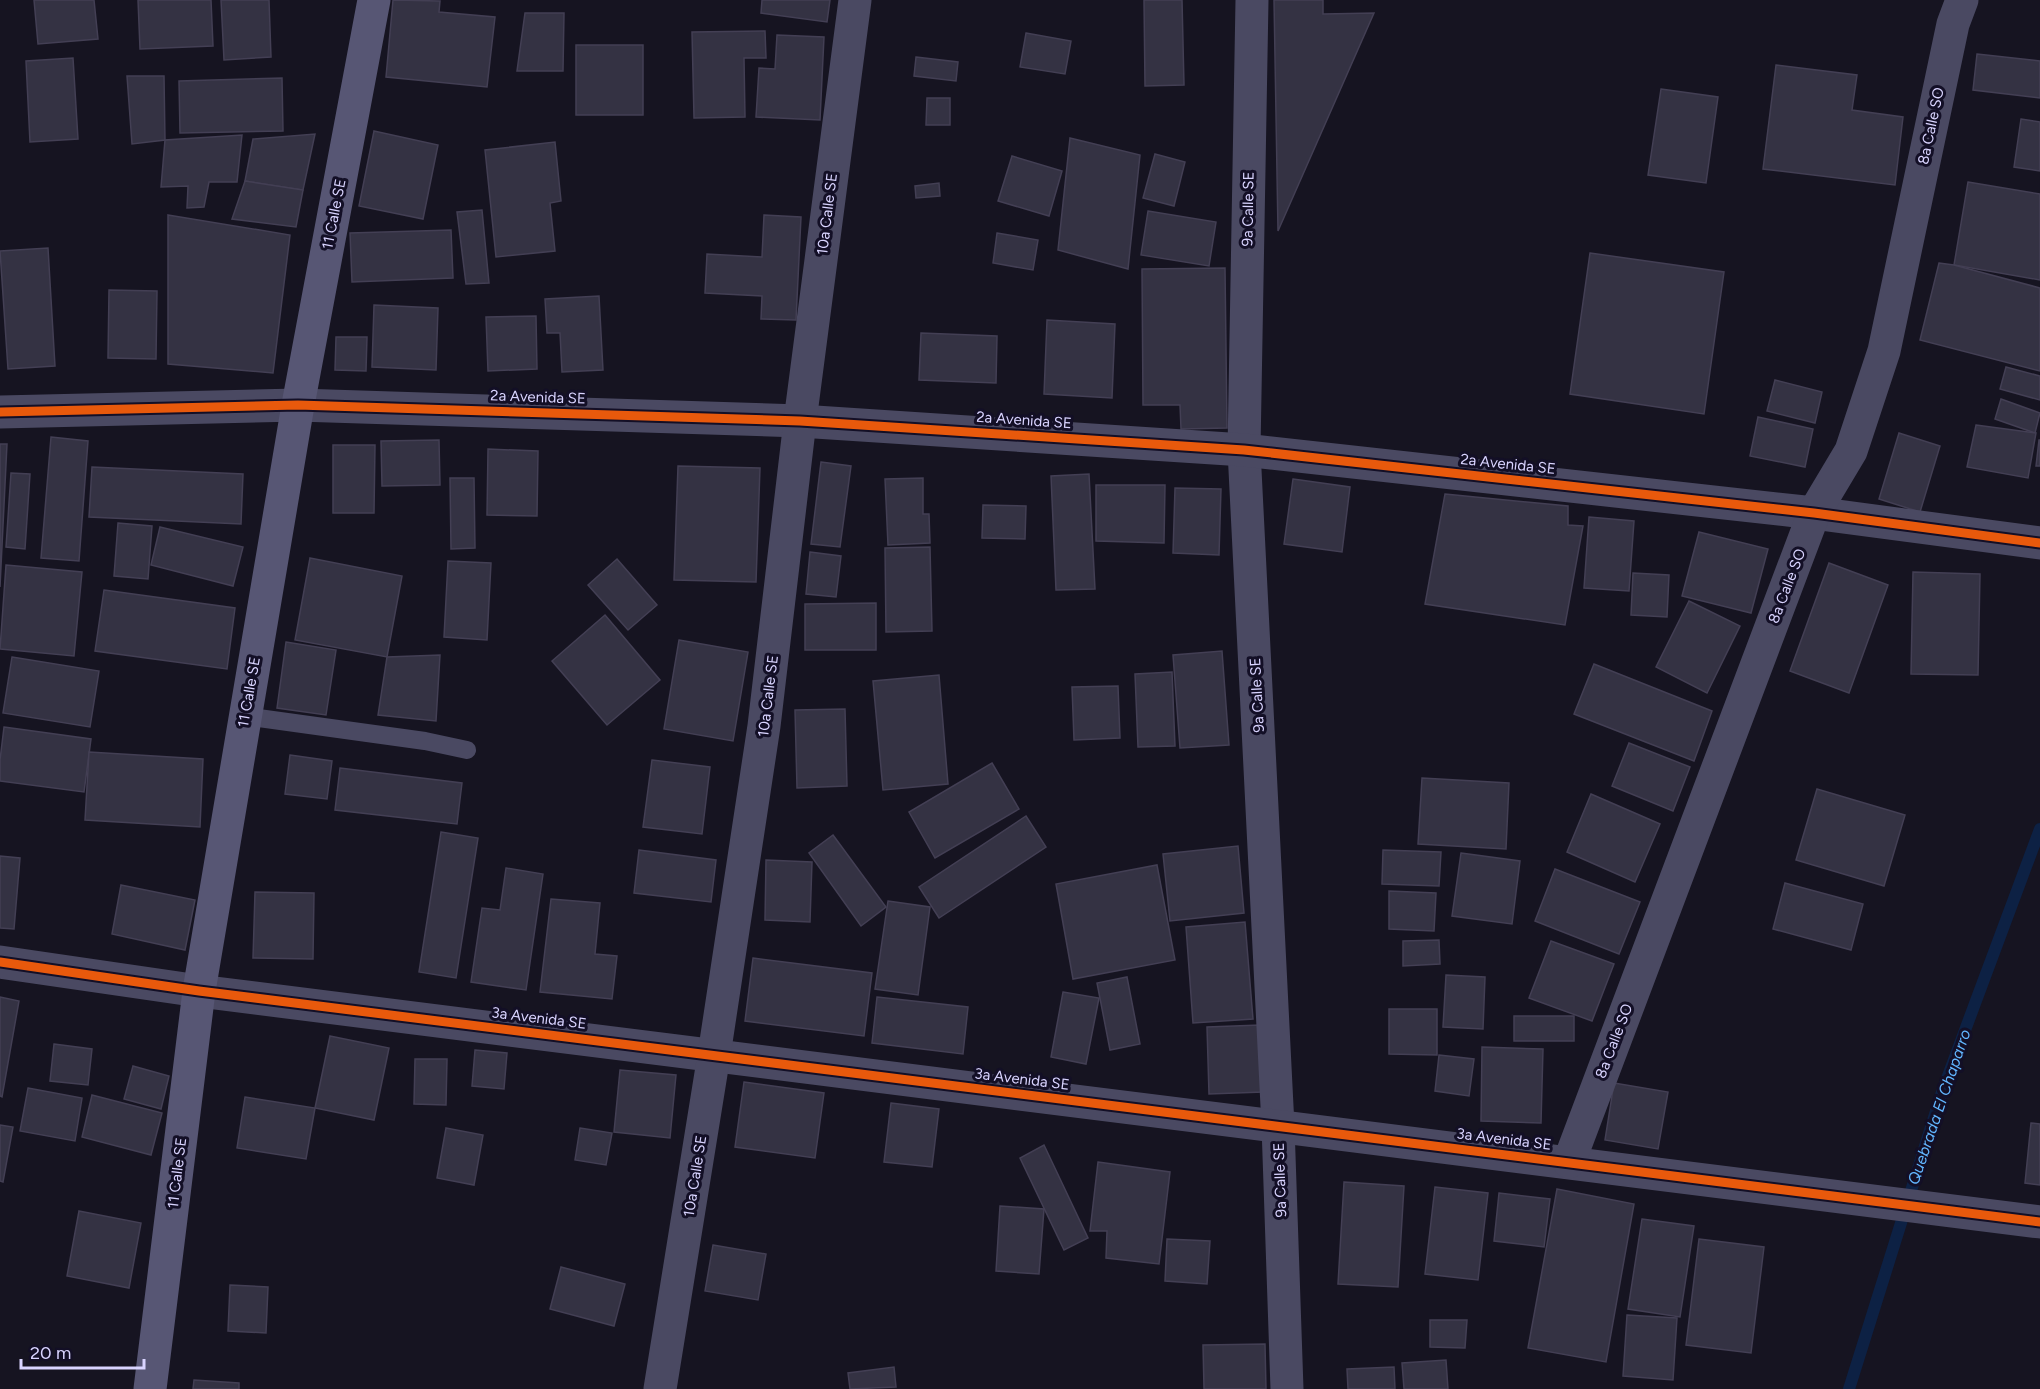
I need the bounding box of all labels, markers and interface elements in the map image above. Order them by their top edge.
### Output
street label: 8a Calle SO [1914,86,1948,166]
street label: 9a Calle SE [1238,171,1258,247]
street label: 10a Calle SE [813,172,841,256]
street label: 11 Calle SE [318,177,350,251]
street label: 2a Avenida SE [490,386,586,408]
street label: 2a Avenida SE [976,408,1072,432]
street label: 2a Avenida SE [1460,450,1556,478]
street label: 8a Calle SO [1765,546,1809,626]
street label: 10a Calle SE [754,654,782,738]
street label: 11 Calle SE [234,655,264,729]
street label: 9a Calle SE [1246,657,1268,733]
street label: 8a Calle SO [1592,1001,1636,1081]
street label: 3a Avenida SE [491,1003,587,1033]
water label: Quebrada El Chaparro [1903,1027,1975,1187]
street label: 3a Avenida SE [974,1064,1070,1094]
street label: 3a Avenida SE [1456,1124,1552,1154]
street label: 10a Calle SE [680,1134,710,1218]
street label: 11 Calle SE [164,1137,190,1209]
street label: 9a Calle SE [1270,1142,1290,1218]
scale bar [21,1332,144,1370]
text: 20 m [30,1342,71,1364]

